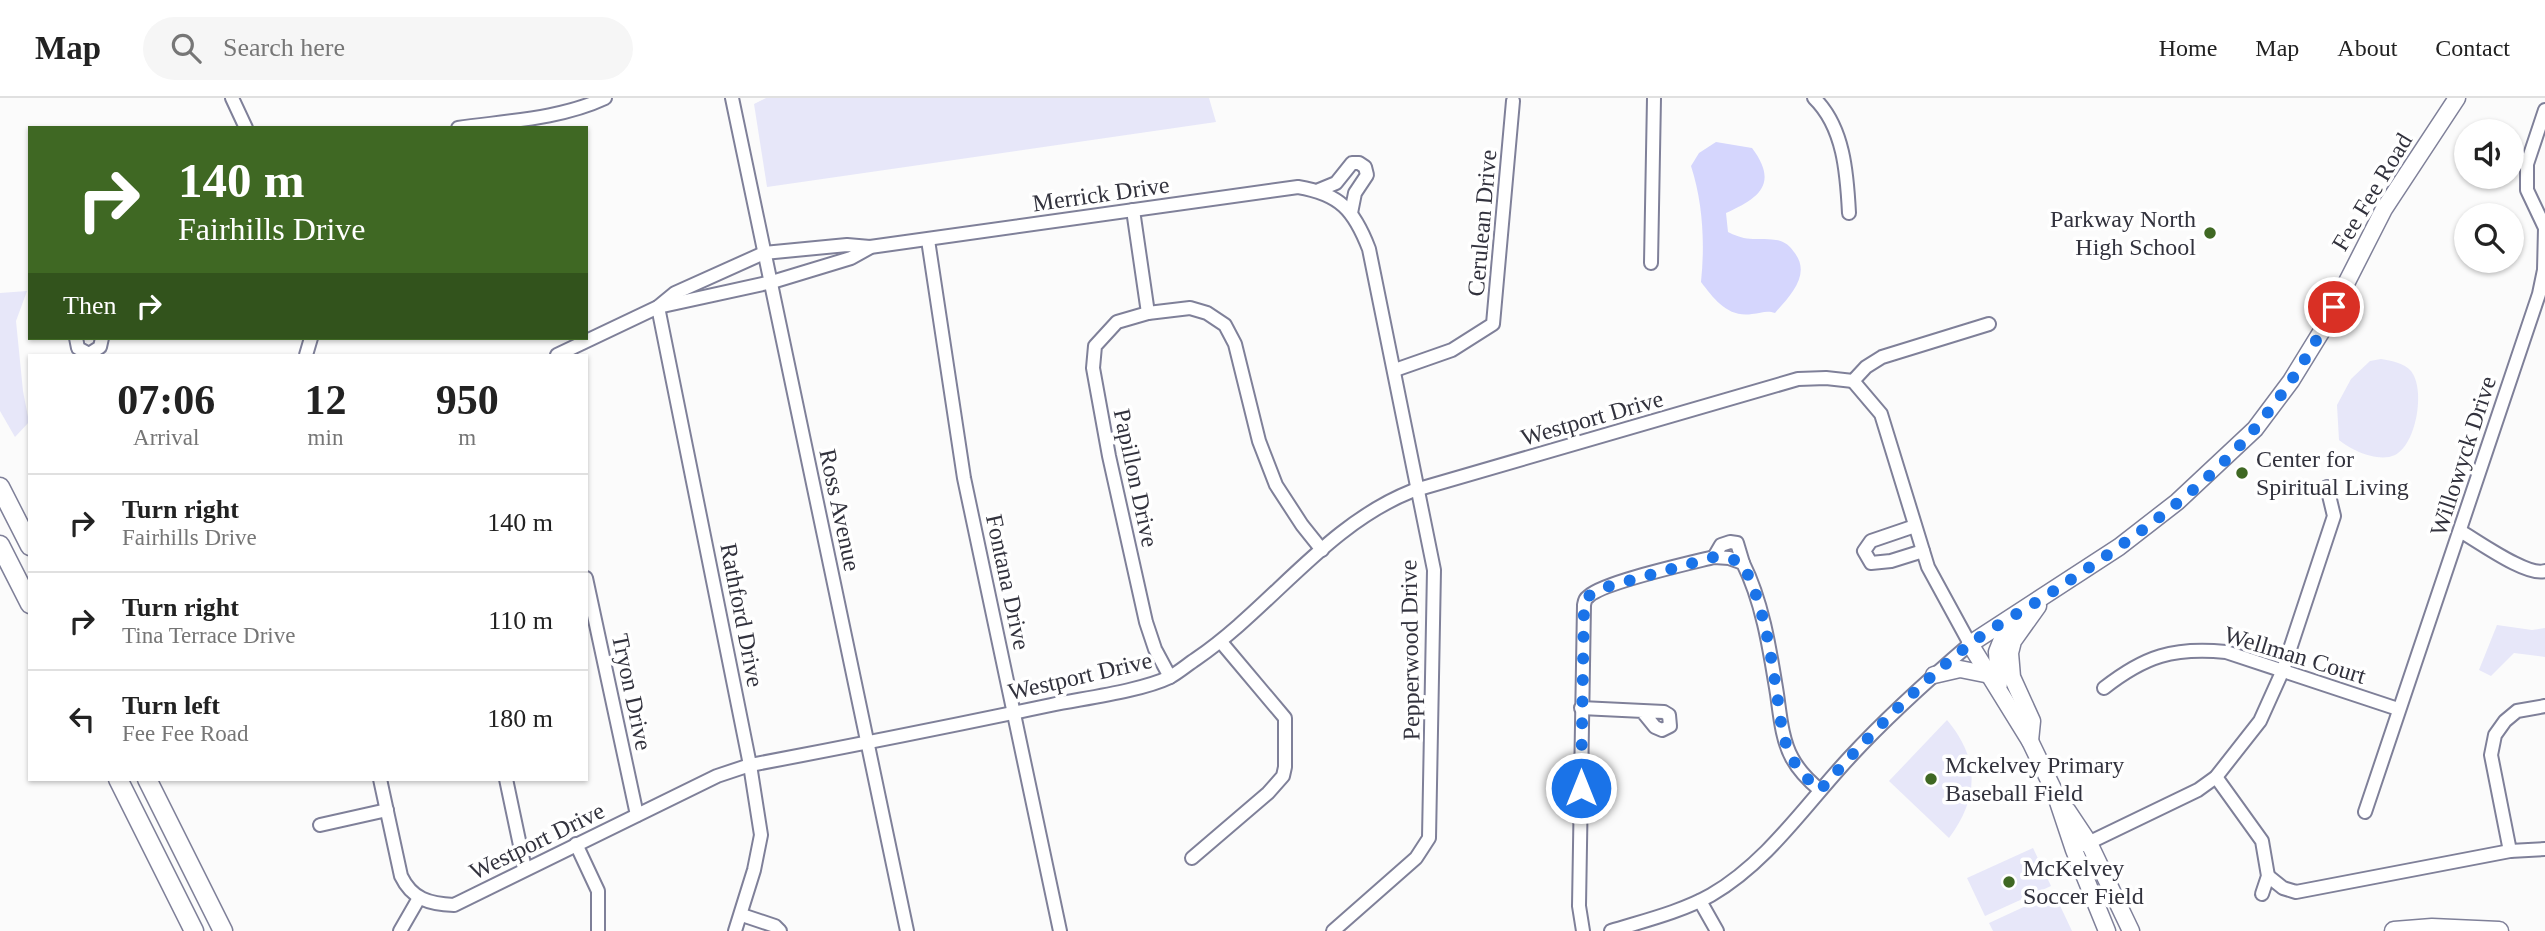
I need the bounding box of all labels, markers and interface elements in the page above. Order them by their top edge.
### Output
search box [143,17,633,80]
icon: search [167,29,205,67]
text: Map [35,30,101,66]
text: Search here [223,33,345,62]
text: Home [2159,35,2217,61]
text: Map [2255,35,2299,61]
text: About [2337,35,2397,61]
text: Contact [2435,35,2510,61]
map controls [2454,119,2524,273]
button: sound [2454,119,2524,189]
street label: Fee Fee Road [2327,129,2417,255]
street label: Cerulean Drive [1463,149,1501,297]
text: 140 m [178,153,305,208]
icon: right [63,154,154,245]
street label: Merrick Drive [1031,172,1171,216]
button: search [2454,203,2524,273]
place label: Parkway North High School [2050,206,2196,260]
text: Fairhills Drive [178,211,366,247]
marker: Parkway North High School [2202,225,2218,241]
pin [2304,277,2364,337]
icon: right [130,287,168,325]
icon: arrive [2315,288,2353,326]
text: Then [63,291,116,320]
street label: Willowyck Drive [2425,373,2501,539]
text: 07:06 [117,377,215,423]
text: 12 [305,377,347,423]
text: 950 [436,377,499,423]
street label: Westport Drive [1518,385,1666,451]
street label: Papillon Drive [1109,407,1163,549]
text: Arrival [133,425,199,450]
text: min [308,425,343,450]
text: m [458,425,476,450]
place label: Center for Spiritual Living [2256,446,2409,500]
street label: Ross Avenue [814,447,866,573]
marker: Center for Spiritual Living [2234,465,2250,481]
text: Turn right [122,495,239,524]
icon: right [63,504,101,542]
text: 140 m [487,508,553,537]
street label: Fontana Drive [981,512,1035,652]
text: Fairhills Drive [122,525,257,550]
street label: Rathford Drive [715,541,769,689]
street label: Pepperwood Drive [1395,559,1425,741]
text: Turn right [122,593,239,622]
icon: right [63,602,101,640]
text: 110 m [488,606,553,635]
street label: Wellman Court [2221,621,2369,689]
text: Tina Terrace Drive [122,623,295,648]
street label: Tryon Drive [607,631,657,753]
street label: Westport Drive [1006,647,1154,705]
text: Turn left [122,691,220,720]
icon: left [63,700,101,738]
text: 180 m [487,704,553,733]
text: Fee Fee Road [122,721,248,746]
position arrow [1544,751,1618,825]
place label: Mckelvey Primary Baseball Field [1945,752,2124,806]
marker: Mckelvey Primary Baseball Field [1923,771,1939,787]
street label: Westport Drive [465,797,609,885]
place label: McKelvey Soccer Field [2023,855,2144,909]
marker: McKelvey Soccer Field [2001,874,2017,890]

